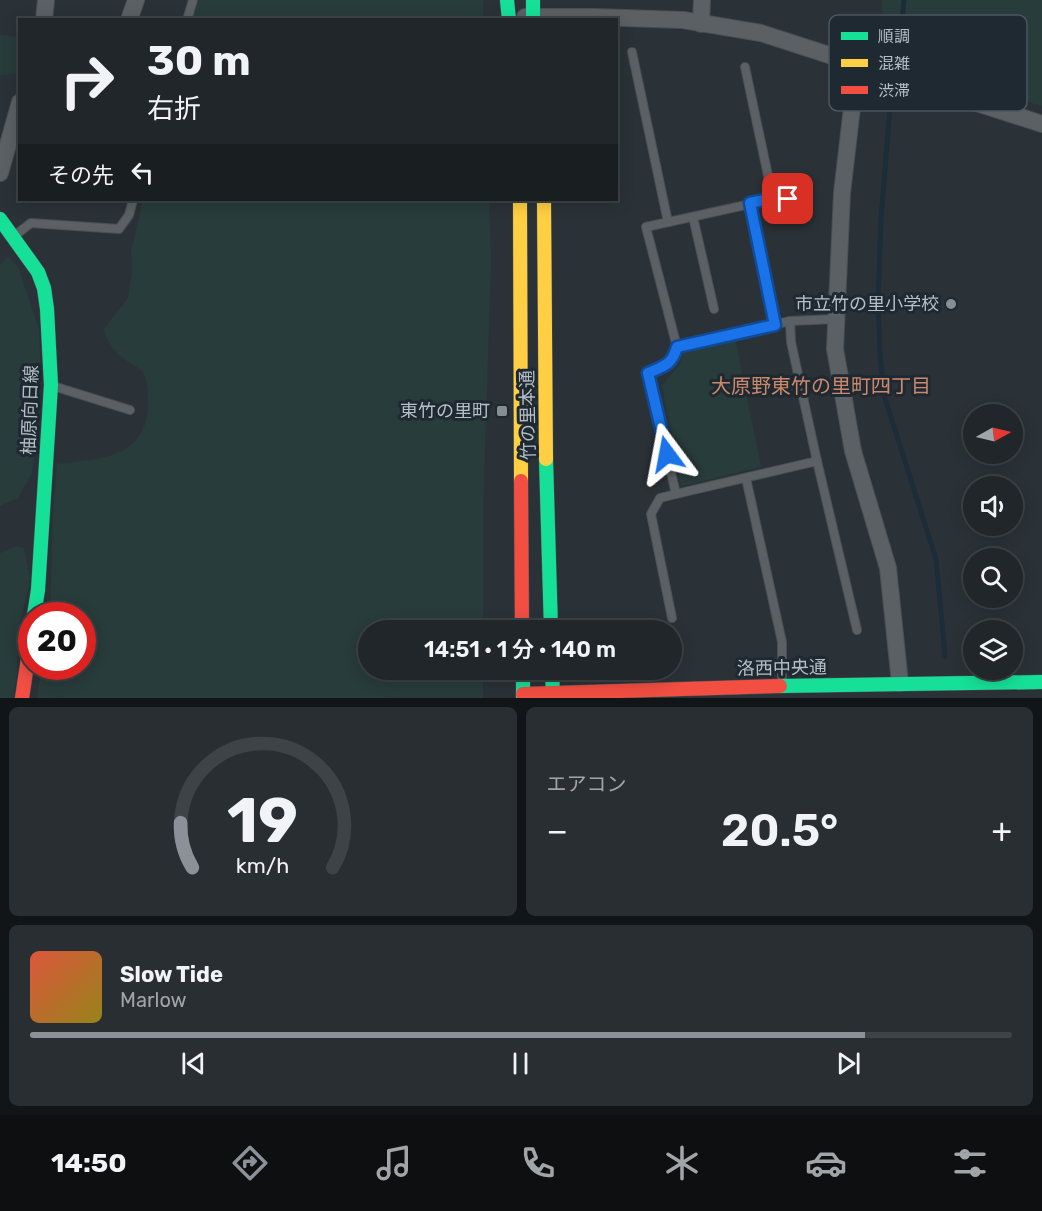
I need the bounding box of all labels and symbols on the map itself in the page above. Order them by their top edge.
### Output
legend [829,15,1027,111]
text: 順調 [878,27,910,46]
text: 混雑 [878,54,910,73]
text: 渋滞 [878,81,910,100]
pin [762,173,813,224]
place label: 市立竹の里小学校 [795,293,939,315]
marker: 市立竹の里小学校 [944,297,958,311]
street label: 柚原向日線 [17,365,43,455]
street label: 竹の里本通 [516,370,540,460]
district label: 大原野東竹の里町四丁目 [711,374,931,398]
place label: 東竹の里町 [400,400,490,422]
marker: 東竹の里町 [495,404,509,418]
north arrow [963,404,1023,464]
position arrow [635,422,699,486]
speed limit sign: 20 [18,602,96,680]
street label: 洛西中央通 [737,656,827,680]

